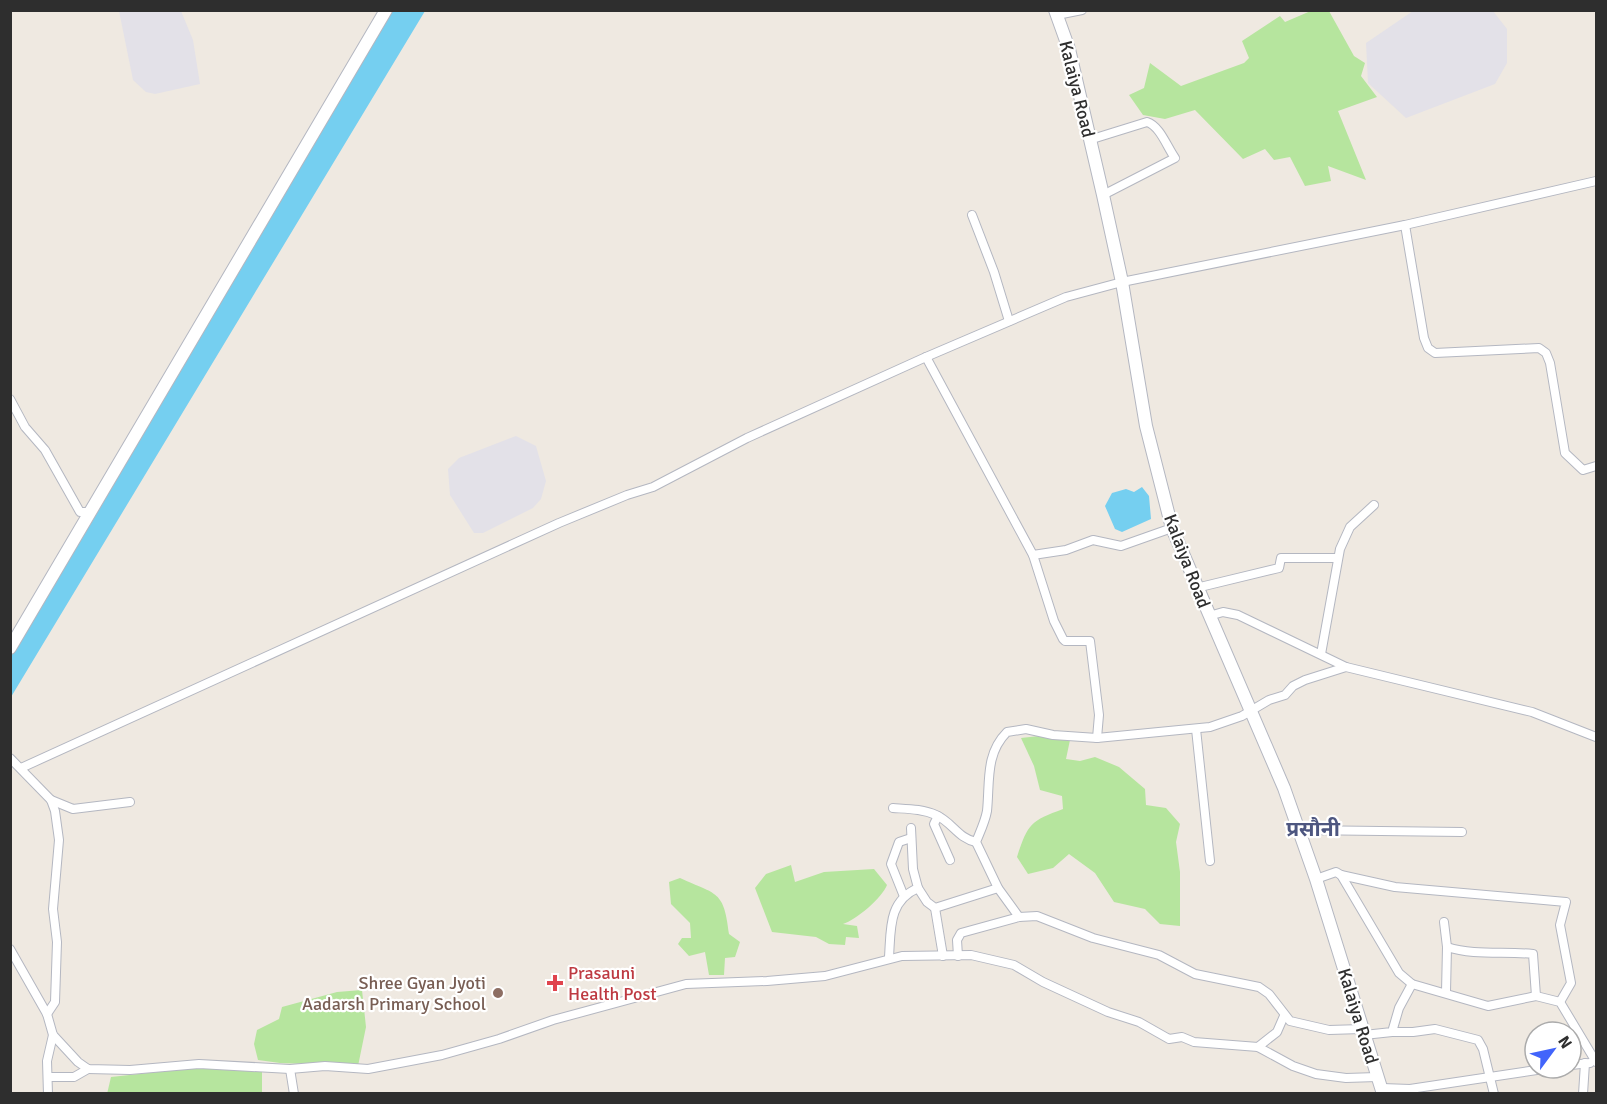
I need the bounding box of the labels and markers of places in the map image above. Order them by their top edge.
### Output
place label: Prasauni Health Post [568,962,657,1005]
place label: Shree Gyan Jyoti Aadarsh Primary School [302,972,486,1015]
marker: Prasauni Health Post [546,974,564,992]
marker: Shree Gyan Jyoti Aadarsh Primary School [491,986,505,1000]

